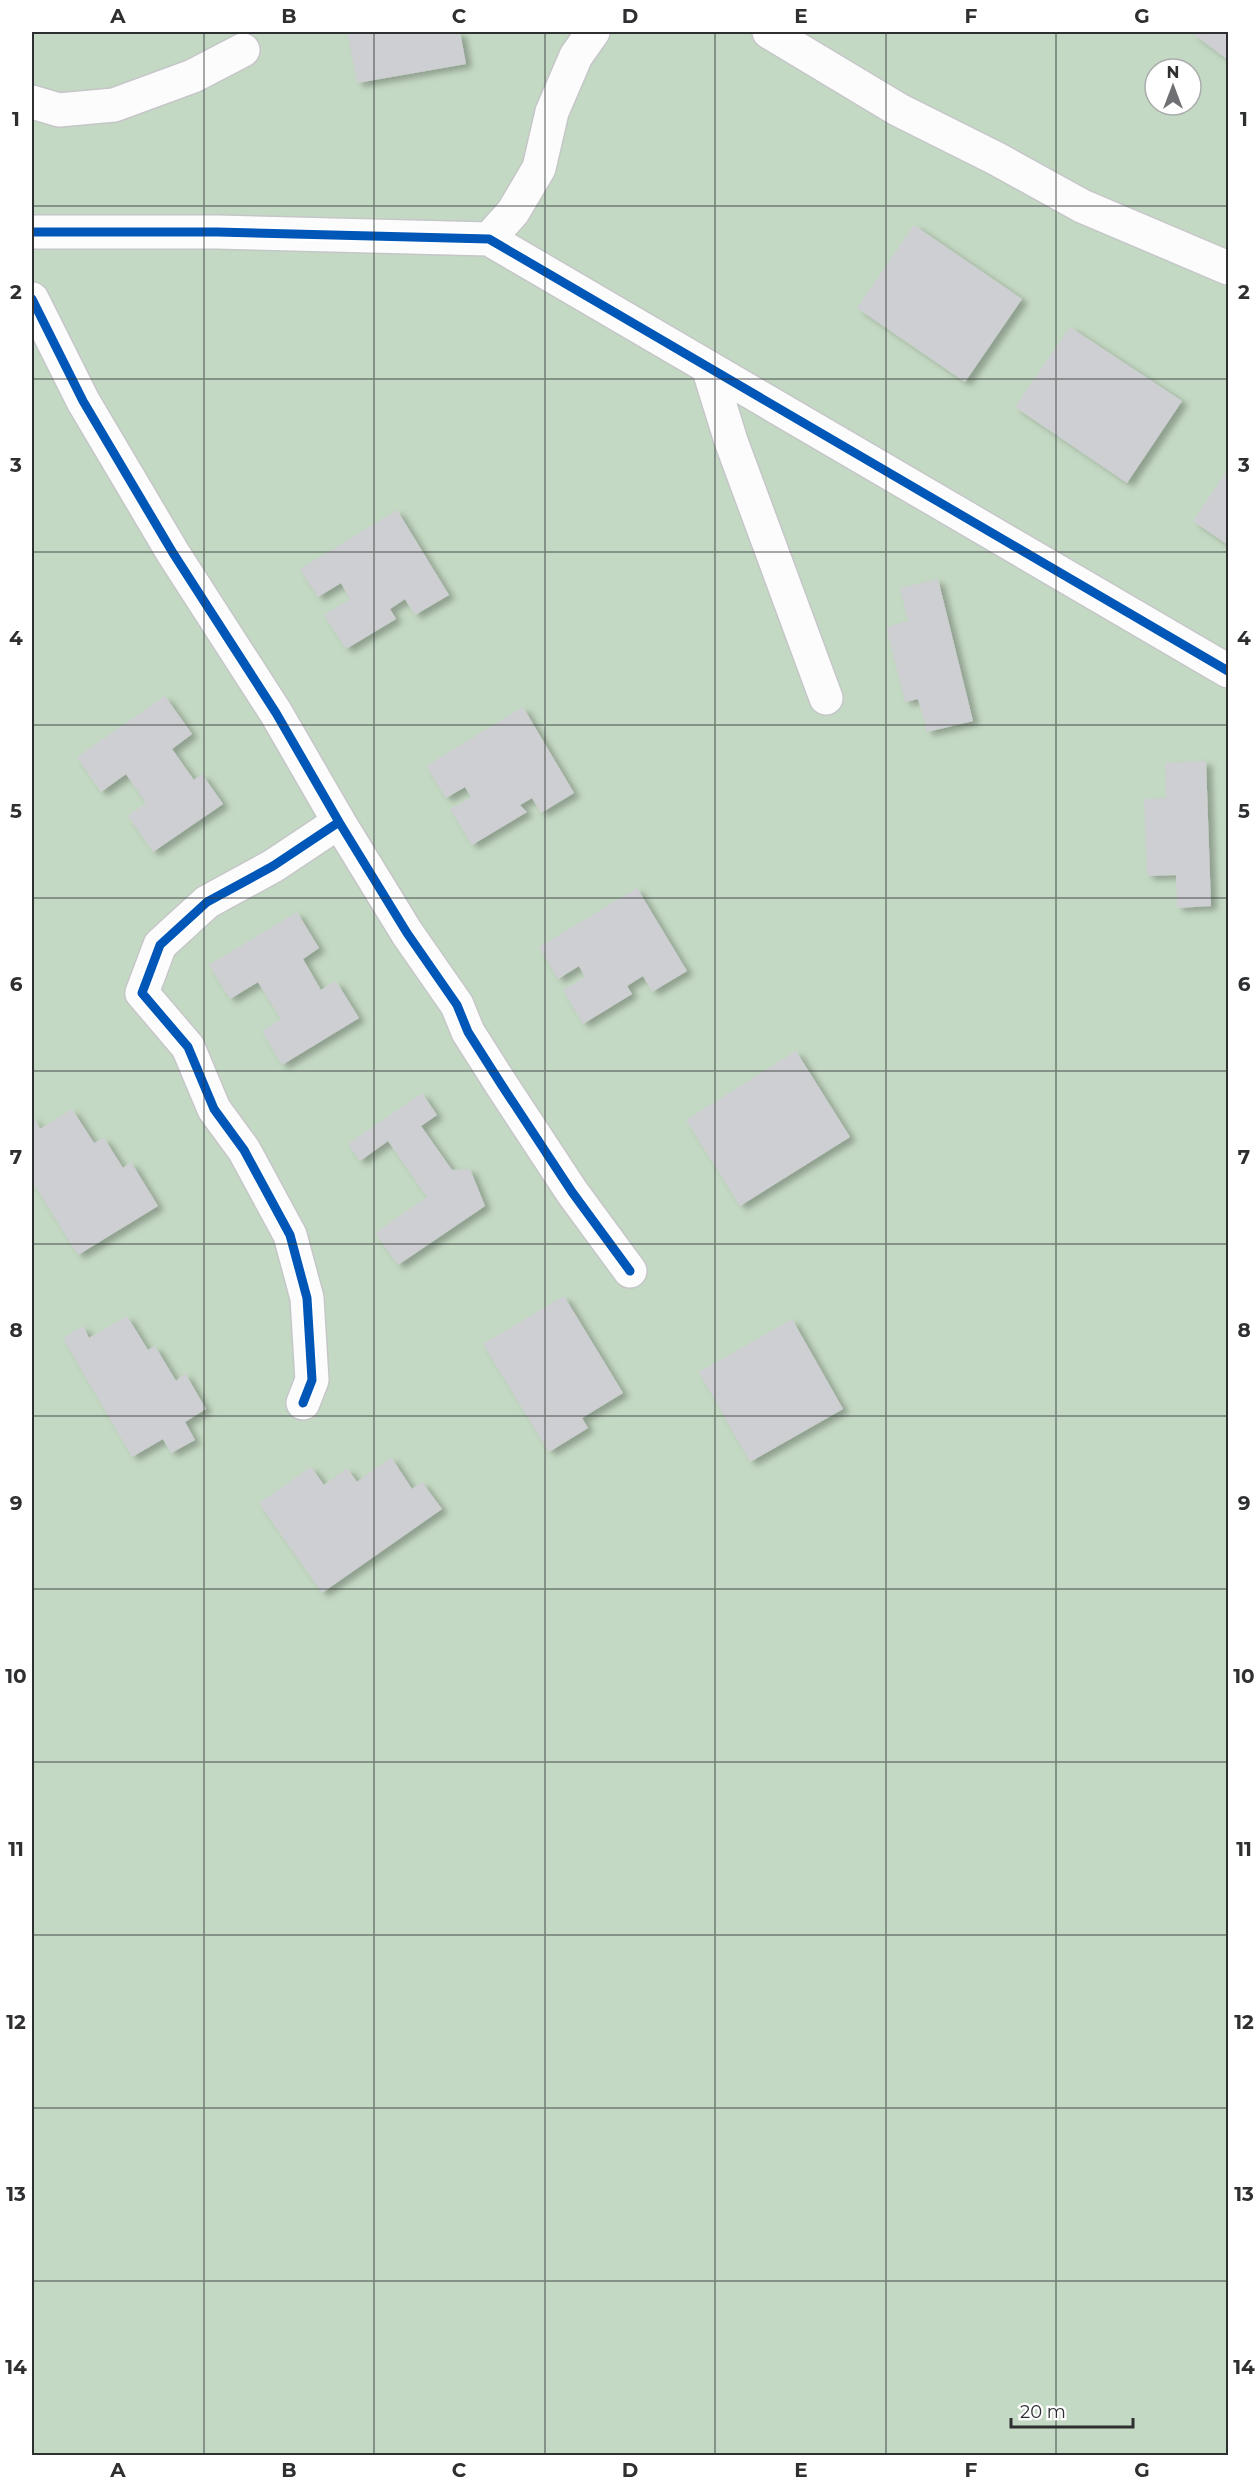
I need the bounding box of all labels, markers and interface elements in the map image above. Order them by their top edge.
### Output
text: A [109,4,126,28]
text: B [281,4,297,28]
text: C [452,4,467,28]
text: D [622,4,638,28]
text: E [794,4,808,28]
text: F [965,4,978,28]
text: G [1134,4,1150,28]
north arrow [1143,57,1203,117]
text: N [1167,63,1179,82]
text: 1 [12,107,20,131]
text: 1 [1240,107,1248,131]
text: 2 [10,280,22,304]
text: 2 [1238,280,1250,304]
text: 3 [9,453,22,477]
text: 3 [1237,453,1250,477]
text: 4 [9,626,23,650]
text: 4 [1237,626,1251,650]
text: 5 [10,799,22,823]
text: 5 [1238,799,1250,823]
text: 6 [10,972,23,996]
text: 6 [1238,972,1251,996]
text: 7 [10,1145,22,1169]
text: 7 [1238,1145,1250,1169]
text: 8 [9,1318,23,1342]
text: 8 [1237,1318,1251,1342]
text: 9 [10,1491,22,1515]
text: 9 [1238,1491,1250,1515]
text: 10 [5,1664,27,1688]
text: 10 [1233,1664,1255,1688]
text: 11 [8,1837,24,1861]
text: 11 [1236,1837,1252,1861]
text: 12 [6,2010,26,2034]
text: 12 [1234,2010,1254,2034]
text: 13 [6,2182,26,2206]
text: 13 [1234,2182,1254,2206]
text: 14 [5,2355,27,2379]
text: 14 [1233,2355,1255,2379]
scale bar [1011,2391,1132,2429]
text: 20 m [1020,2401,1066,2423]
text: A [109,2458,126,2482]
text: B [281,2458,297,2482]
text: C [452,2458,467,2482]
text: D [622,2458,638,2482]
text: E [794,2458,808,2482]
text: F [965,2458,978,2482]
text: G [1134,2458,1150,2482]

